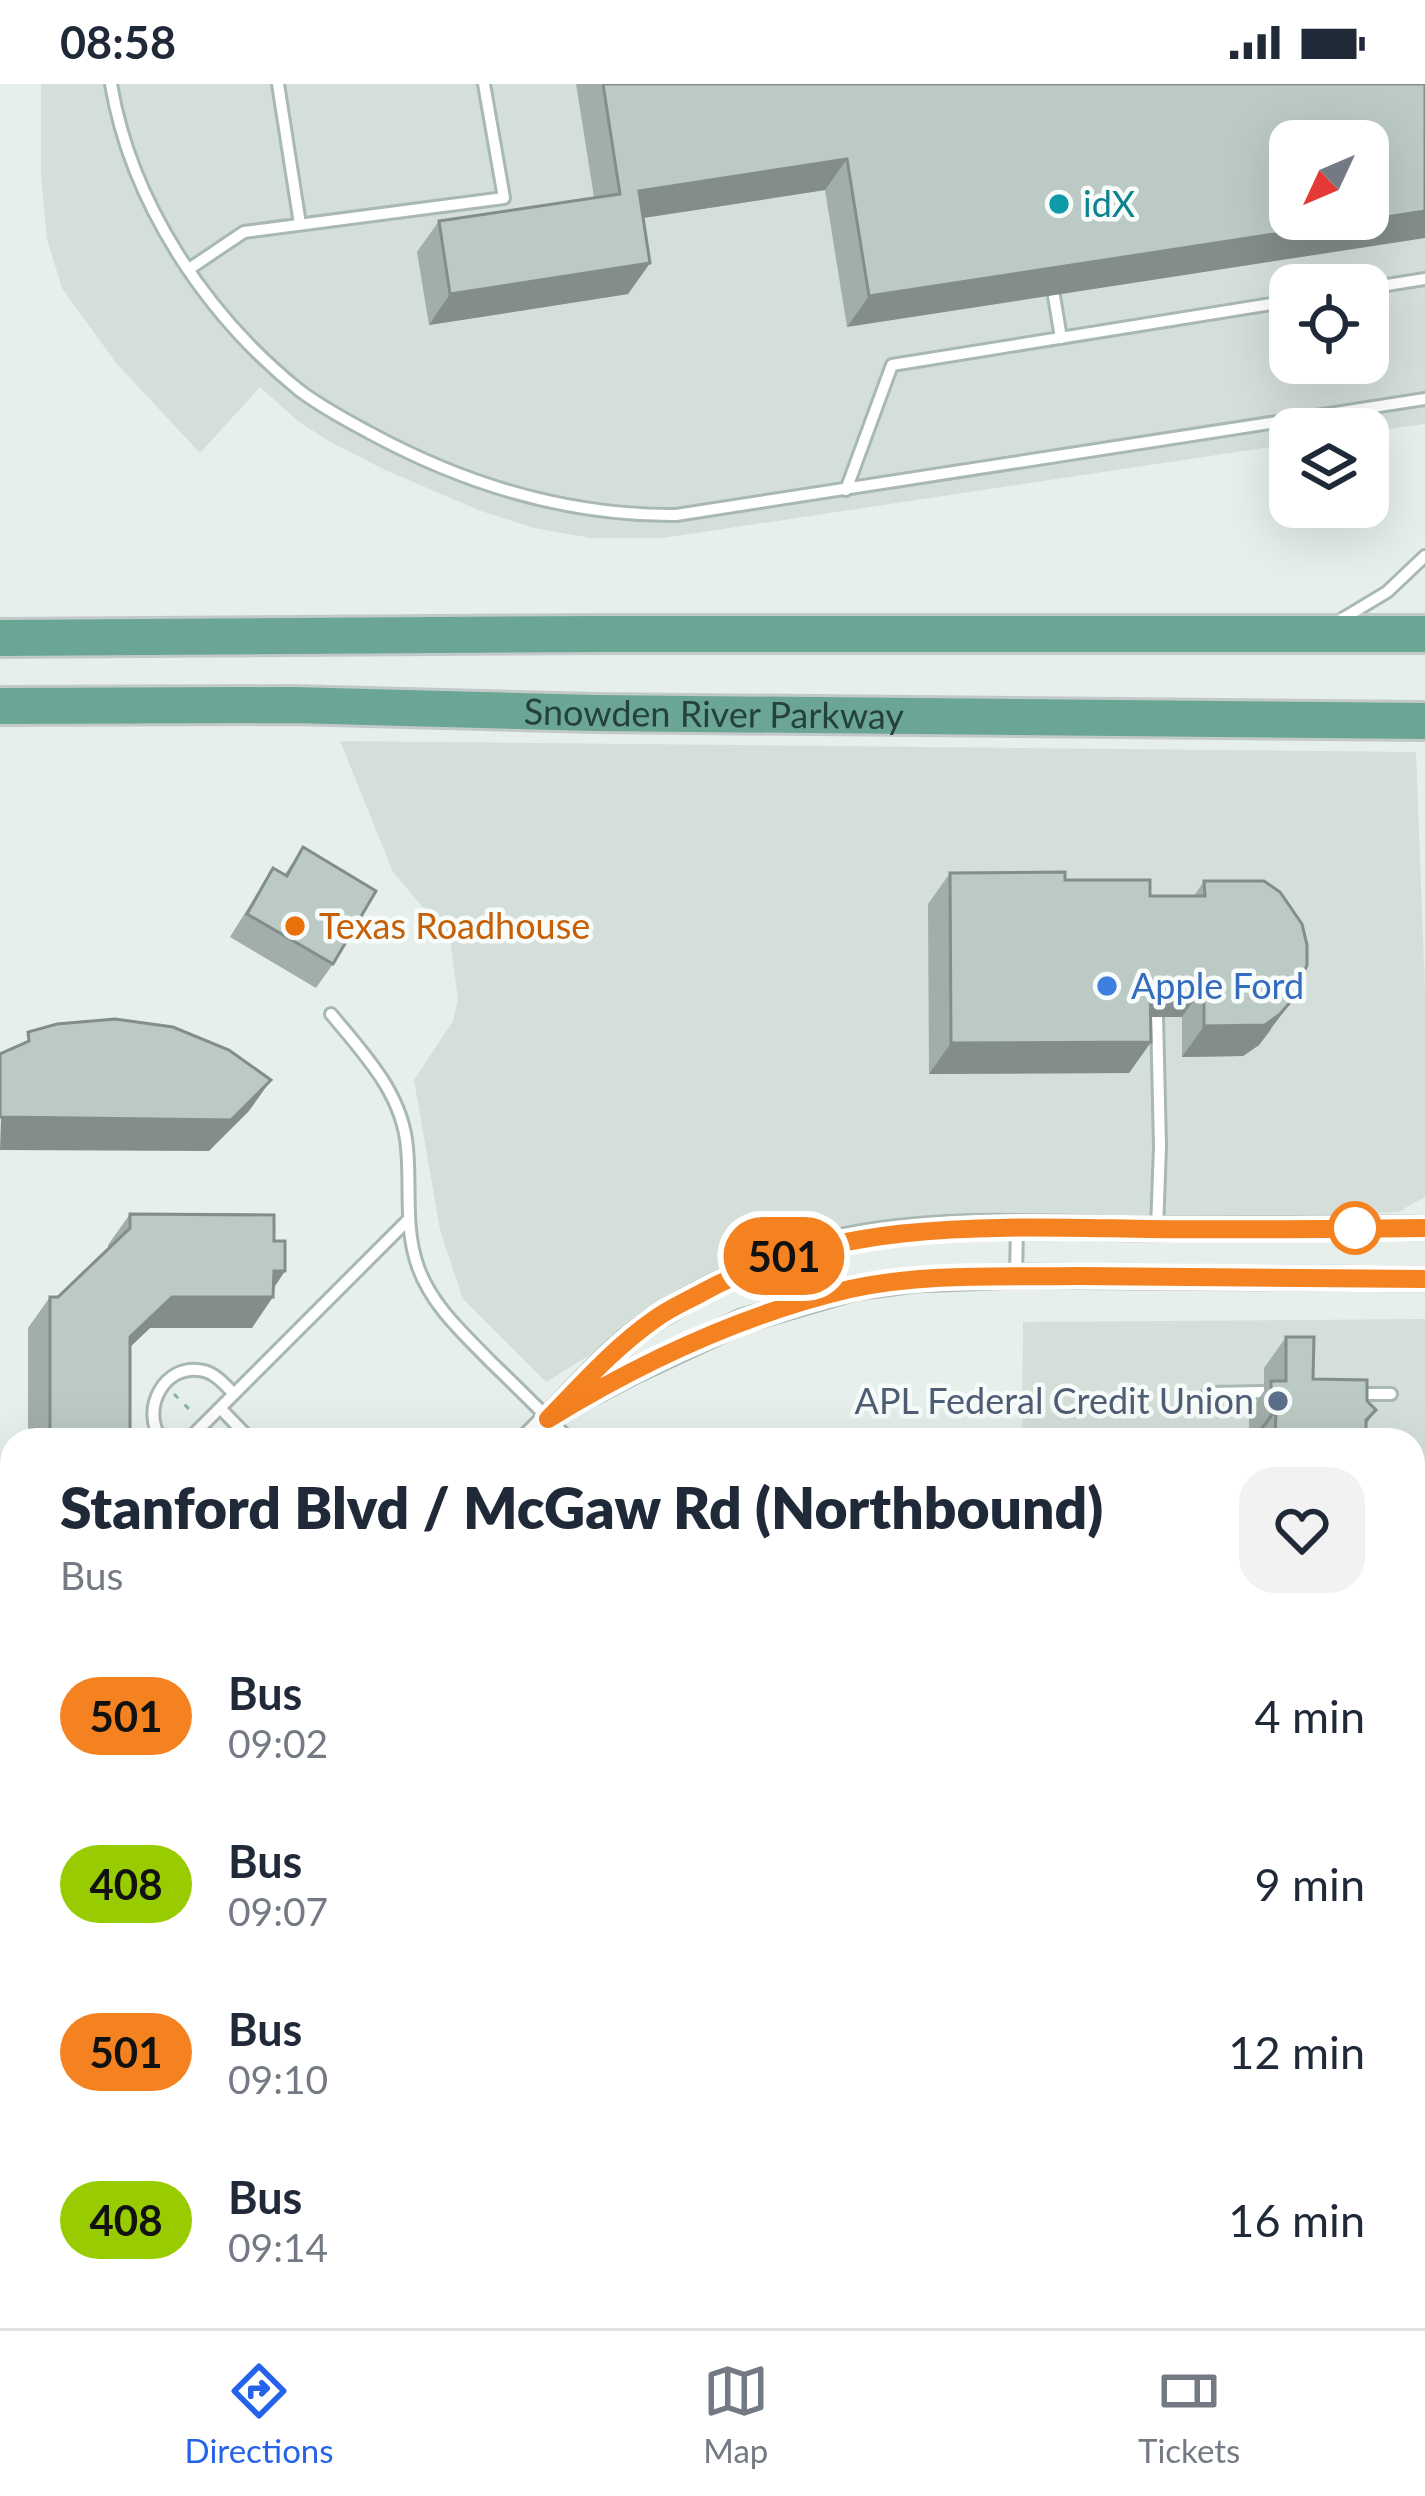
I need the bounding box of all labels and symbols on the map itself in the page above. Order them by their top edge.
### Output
north arrow [1269,120,1389,240]
place label: idX [1083,181,1135,225]
marker: idX [1046,191,1072,217]
street label: Snowden River Parkway [523,688,905,737]
place label: Texas Roadhouse [319,903,590,947]
marker: Texas Roadhouse [282,913,308,939]
place label: Apple Ford [1131,963,1304,1007]
marker: Apple Ford [1094,973,1120,999]
unlabelled marker [1330,1203,1380,1253]
line badge: 501 [715,1217,853,1295]
place label: APL Federal Credit Union [855,1378,1254,1422]
marker: APL Federal Credit Union [1265,1388,1291,1414]

